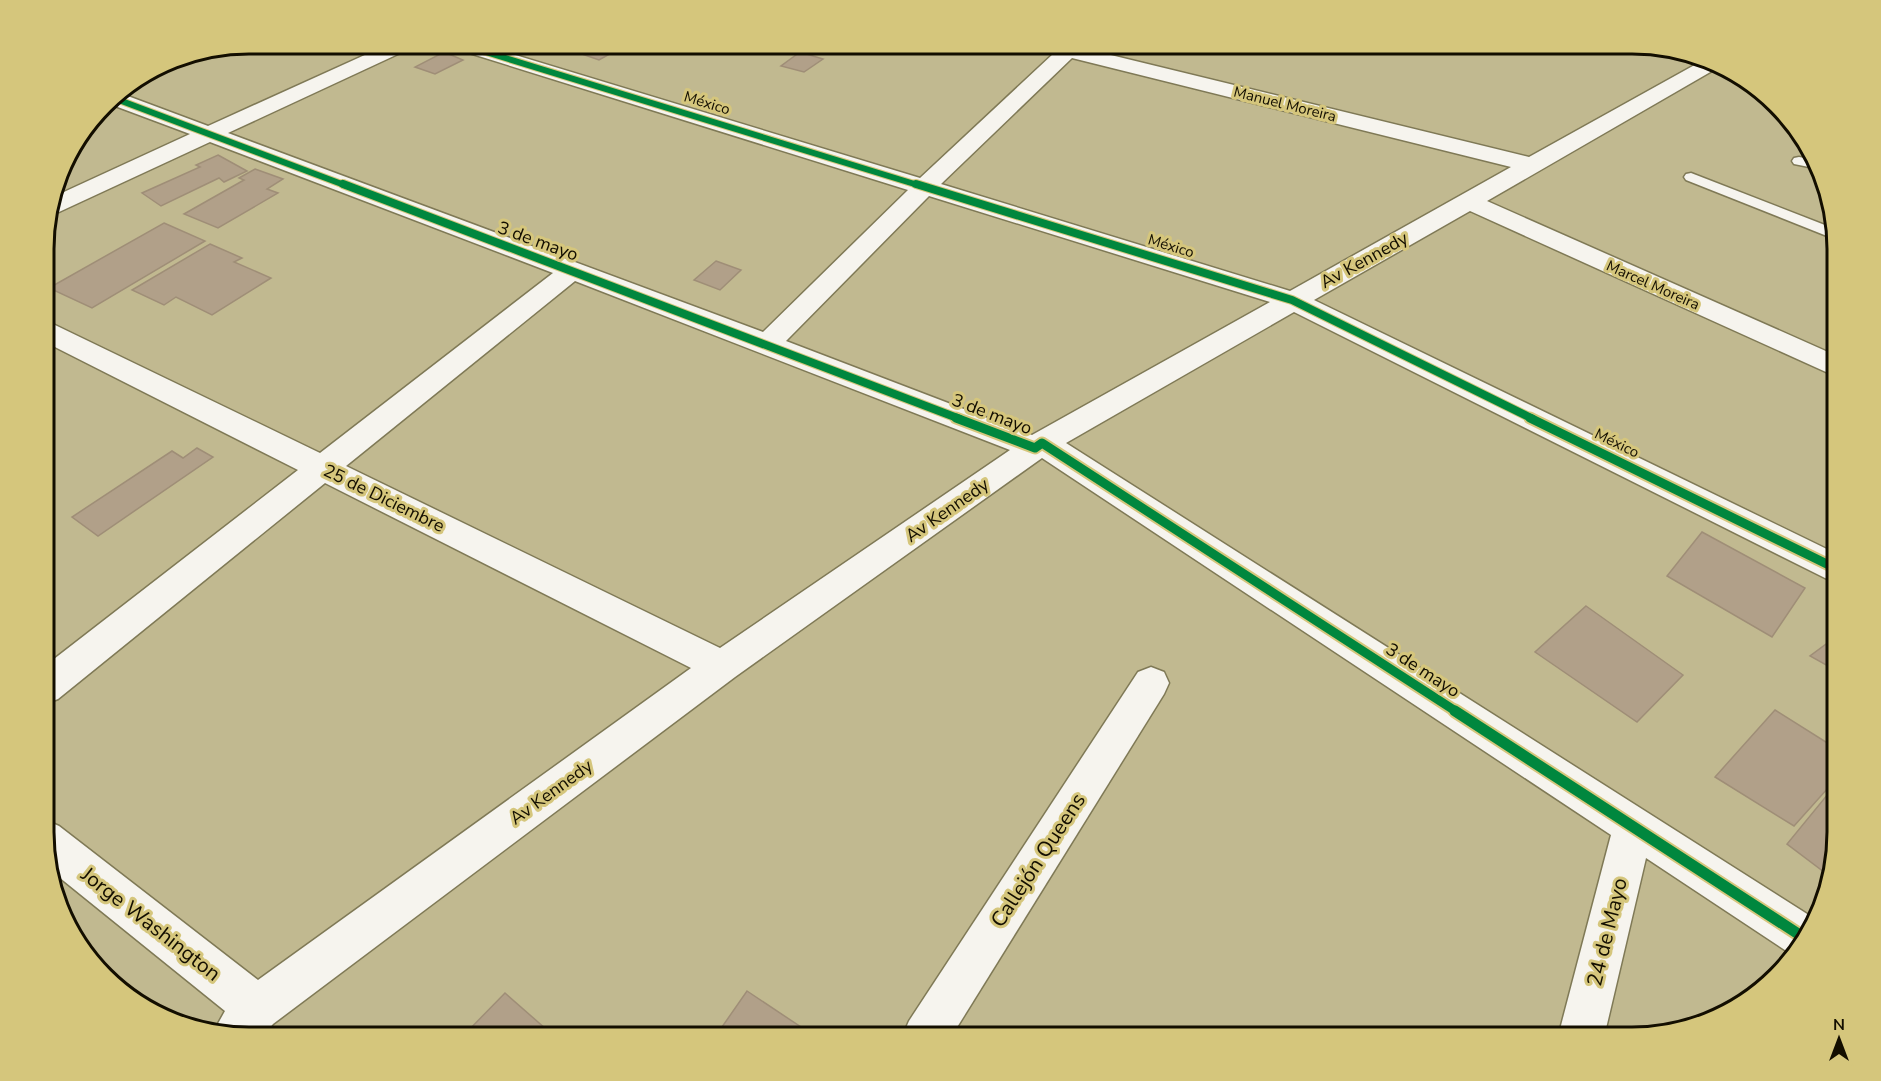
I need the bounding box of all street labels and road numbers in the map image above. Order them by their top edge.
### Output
street label: Manuel Moreira [1232,82,1338,126]
street label: México [681,87,733,119]
street label: 3 de mayo [494,215,582,267]
street label: Av Kennedy [1316,226,1413,294]
street label: México [1145,230,1197,262]
street label: Marcel Moreira [1603,255,1703,315]
street label: 3 de mayo [948,388,1036,440]
street label: México [1591,424,1643,462]
street label: 25 de Diciembre [319,458,449,538]
street label: Av Kennedy [900,472,994,548]
street label: 3 de mayo [1381,637,1465,703]
street label: Av Kennedy [505,753,598,830]
street label: Callejón Queens [984,788,1092,932]
street label: Jorge Washington [75,860,227,987]
street label: 24 de Mayo [1580,875,1634,989]

